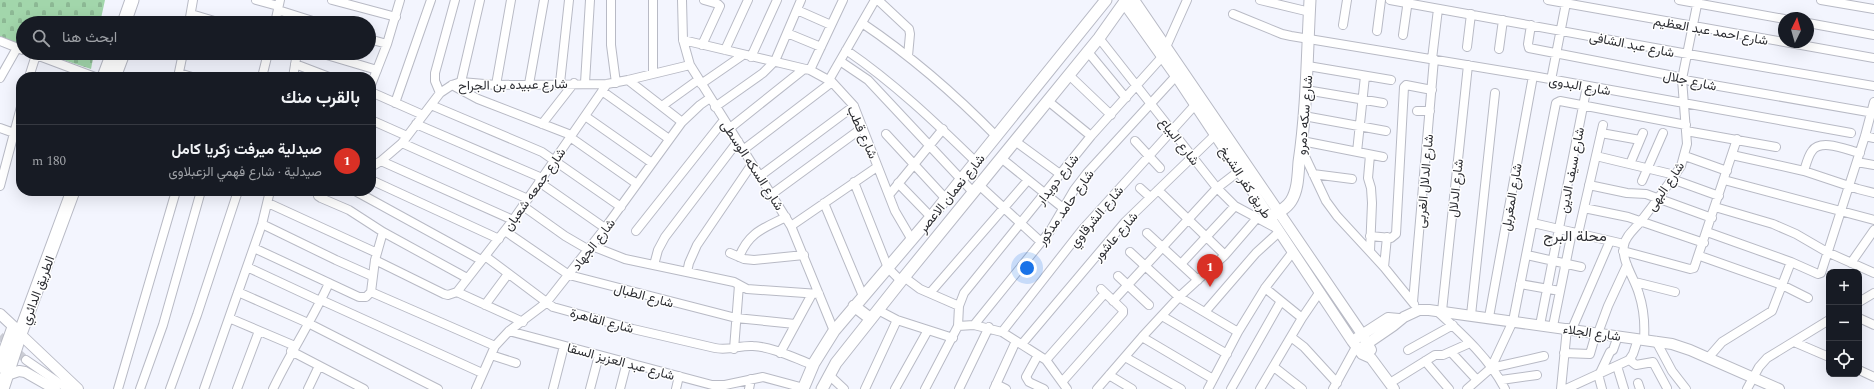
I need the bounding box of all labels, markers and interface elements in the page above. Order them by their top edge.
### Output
street label: شارع احمد عبد العظيم [1652,11,1770,51]
north arrow [1778,12,1814,48]
search box [16,16,376,60]
text: ابحث هنا [62,26,117,49]
icon: search [30,27,52,49]
street label: شارع عبد الشافى [1588,27,1676,63]
street label: شارع جلال [1661,66,1718,96]
street label: شارع البدوى [1547,71,1612,101]
street label: شارع عبيده بن الجراح [458,74,568,96]
street label: شارع سكه دمرو [1292,74,1318,156]
text: بالقرب منك [281,85,360,111]
street label: شارع قطب [842,103,883,162]
street label: شارع البياع [1154,113,1204,170]
street label: شارع السكه الوسطى [716,117,789,215]
street label: شارع سيف الدين [1554,125,1590,215]
street label: شارع الدلال الغربى [1411,133,1439,229]
text: صيدلية ميرفت زكريا كامل [171,138,322,161]
street label: طريق كفر الشيخ [1214,142,1276,223]
street label: شارع جمعه شعبان [499,144,571,235]
street label: شارع نعمان الاعصر [913,150,990,238]
street label: شارع دويدار [1031,150,1084,210]
text: 180 m [32,151,66,171]
text: 1 [343,151,351,171]
street label: شارع الدلال [1443,158,1469,218]
street label: شارع البهى [1642,158,1690,215]
text: صيدلية · شارع فهمي الزعبلاوى [169,162,322,182]
street label: شارع المغربل [1496,162,1528,233]
street label: شارع حامد مدكور [1032,166,1099,250]
street label: شارع الشرقاوي [1065,181,1129,252]
street label: شارع عاشور [1088,207,1143,267]
street label: شارع الجهاد [567,214,620,275]
district label: محلة البرج [1543,225,1607,248]
street label: الطريق الدائري [16,253,60,328]
pin: 1 [1197,254,1223,287]
your location [1017,258,1037,278]
map controls [1826,269,1862,377]
button: + [1826,269,1862,305]
street label: شارع الطبال [612,278,676,314]
street label: شارع القاهرة [568,303,636,339]
button: − [1826,305,1862,341]
street label: شارع الجلاء [1562,319,1622,347]
street label: شارع عبد العزيز السقا [565,338,677,386]
button: locate [1826,341,1862,377]

